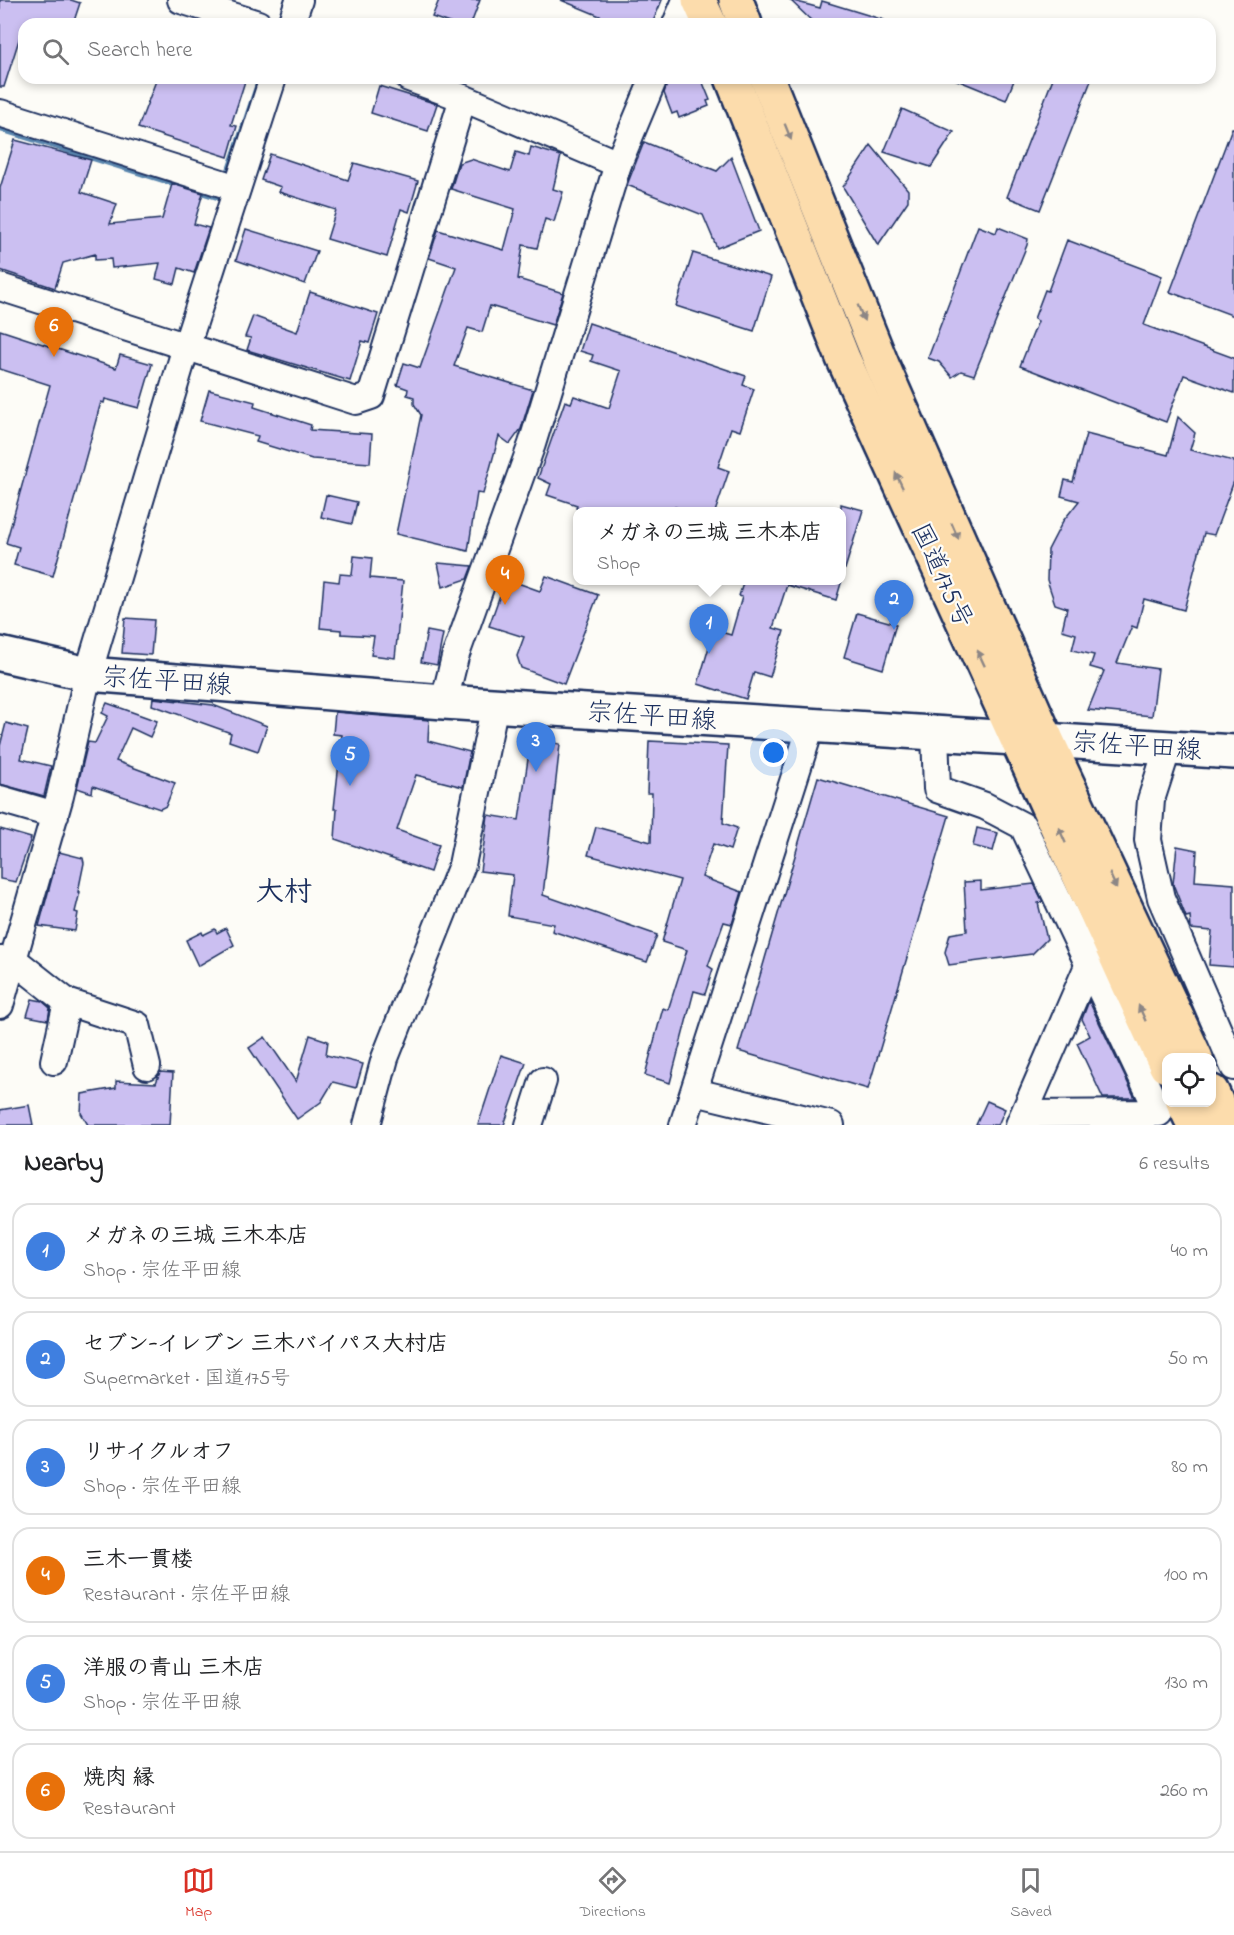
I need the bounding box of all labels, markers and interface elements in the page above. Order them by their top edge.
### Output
search box [18,18,1216,84]
icon: search [39,35,72,68]
text: Search here [87,35,192,67]
one-way arrow [783,124,793,142]
one-way arrow [857,304,866,322]
pin: 6 [34,308,74,357]
one-way arrow [895,472,904,489]
popup [573,507,846,585]
text: メガネの三城 三木本店 [597,518,822,550]
street label: 国道175号 [899,518,981,635]
one-way arrow [950,522,960,540]
text: Shop [597,550,640,579]
pin: 4 [486,556,524,605]
pin: 2 [874,580,914,630]
pin: 1 [690,604,728,654]
one-way arrow [976,649,985,666]
street label: 宗佐平田線 [101,660,233,706]
street label: 宗佐平田線 [586,695,718,741]
pin: 3 [516,722,556,772]
street label: 宗佐平田線 [1071,725,1203,771]
pin: 5 [330,736,370,786]
your location [759,738,788,767]
one-way arrow [1056,826,1066,844]
one-way arrow [1108,872,1117,889]
district label: 大村 [256,873,312,914]
one-way arrow [1138,1004,1147,1021]
map controls [1162,1053,1216,1107]
button: locate [1162,1053,1216,1107]
text: Nearby [24,1145,103,1183]
text: 6 results [1139,1150,1210,1179]
text: メガネの三城 三木本店 [83,1221,309,1253]
text: 1 [42,1237,49,1266]
text: 40 m [1171,1237,1208,1266]
text: Shop · 宗佐平田線 [83,1257,241,1286]
text: セブン-イレブン 三木バイパス大村店 [83,1329,448,1361]
text: 2 [41,1345,50,1374]
text: 50 m [1167,1345,1208,1374]
text: Supermarket · 国道175号 [83,1365,291,1394]
text: リサイクルオフ [83,1437,234,1469]
text: 3 [41,1453,50,1482]
text: 80 m [1171,1453,1208,1482]
text: Shop · 宗佐平田線 [83,1473,241,1502]
text: 三木一貫楼 [83,1545,193,1577]
text: 4 [41,1561,50,1590]
text: 100 m [1164,1561,1208,1590]
text: Restaurant · 宗佐平田線 [83,1581,290,1610]
text: 洋服の青山 三木店 [83,1653,265,1685]
text: 5 [40,1669,51,1698]
text: 130 m [1164,1669,1208,1698]
text: Shop · 宗佐平田線 [83,1689,241,1718]
text: 焼肉 縁 [83,1763,155,1795]
text: 6 [41,1777,50,1806]
text: 260 m [1160,1777,1208,1806]
text: Restaurant [83,1795,176,1824]
tab: Map [182,1864,215,1924]
tab: Directions [579,1864,646,1924]
tab: Saved [1010,1864,1052,1924]

